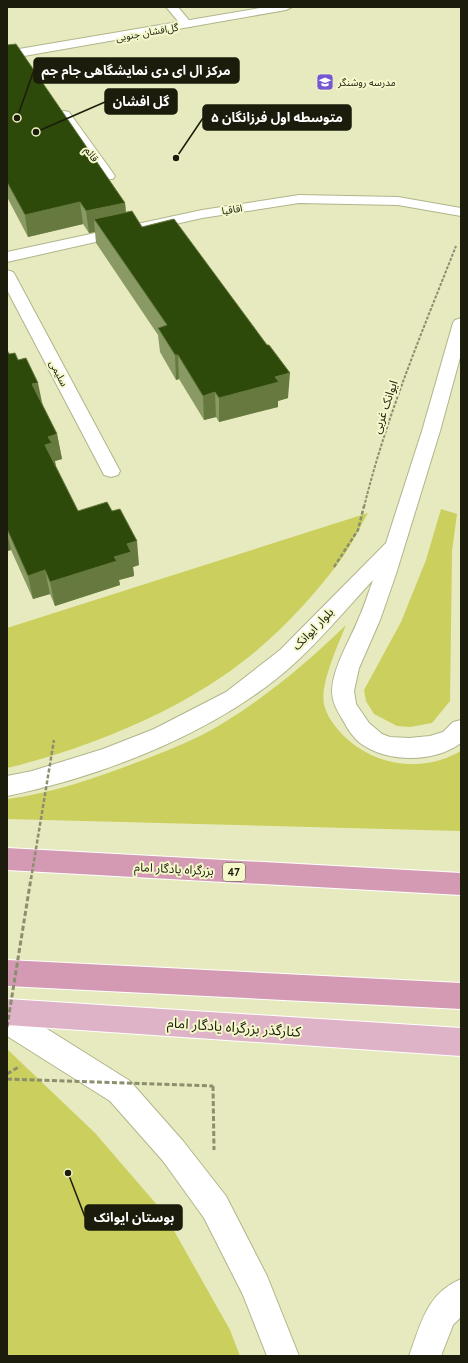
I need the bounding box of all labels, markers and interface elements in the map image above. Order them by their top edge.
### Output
street label: گل‌افشان جنوبی [115,20,180,44]
callout: مرکز ال ای دی نمایشگاهی جام جم [34,58,239,83]
text: مرکز ال ای دی نمایشگاهی جام جم [41,62,231,81]
school or university icon: مدرسه روشنگر [315,72,335,92]
place label: مدرسه روشنگر [337,76,396,89]
callout: گل افشان [105,89,177,114]
text: گل افشان [113,93,169,110]
callout: متوسطه اول فرزانگان ۵ [203,105,351,130]
text: متوسطه اول فرزانگان ۵ [211,109,343,126]
street label: قائم [81,144,102,165]
street label: اقاقیا [221,201,243,218]
street label: سلیمی [46,358,71,389]
street label: ایوانک غربی [368,378,401,436]
street label: بلوار ایوانک [289,604,336,653]
street label: بزرگراه یادگار امام [134,859,214,880]
road number: 47 [223,863,245,881]
street label: کنارگذر بزرگراه یادگار امام [166,1013,302,1043]
callout: بوستان ایوانک [85,1205,182,1230]
text: بوستان ایوانک [94,1209,174,1226]

